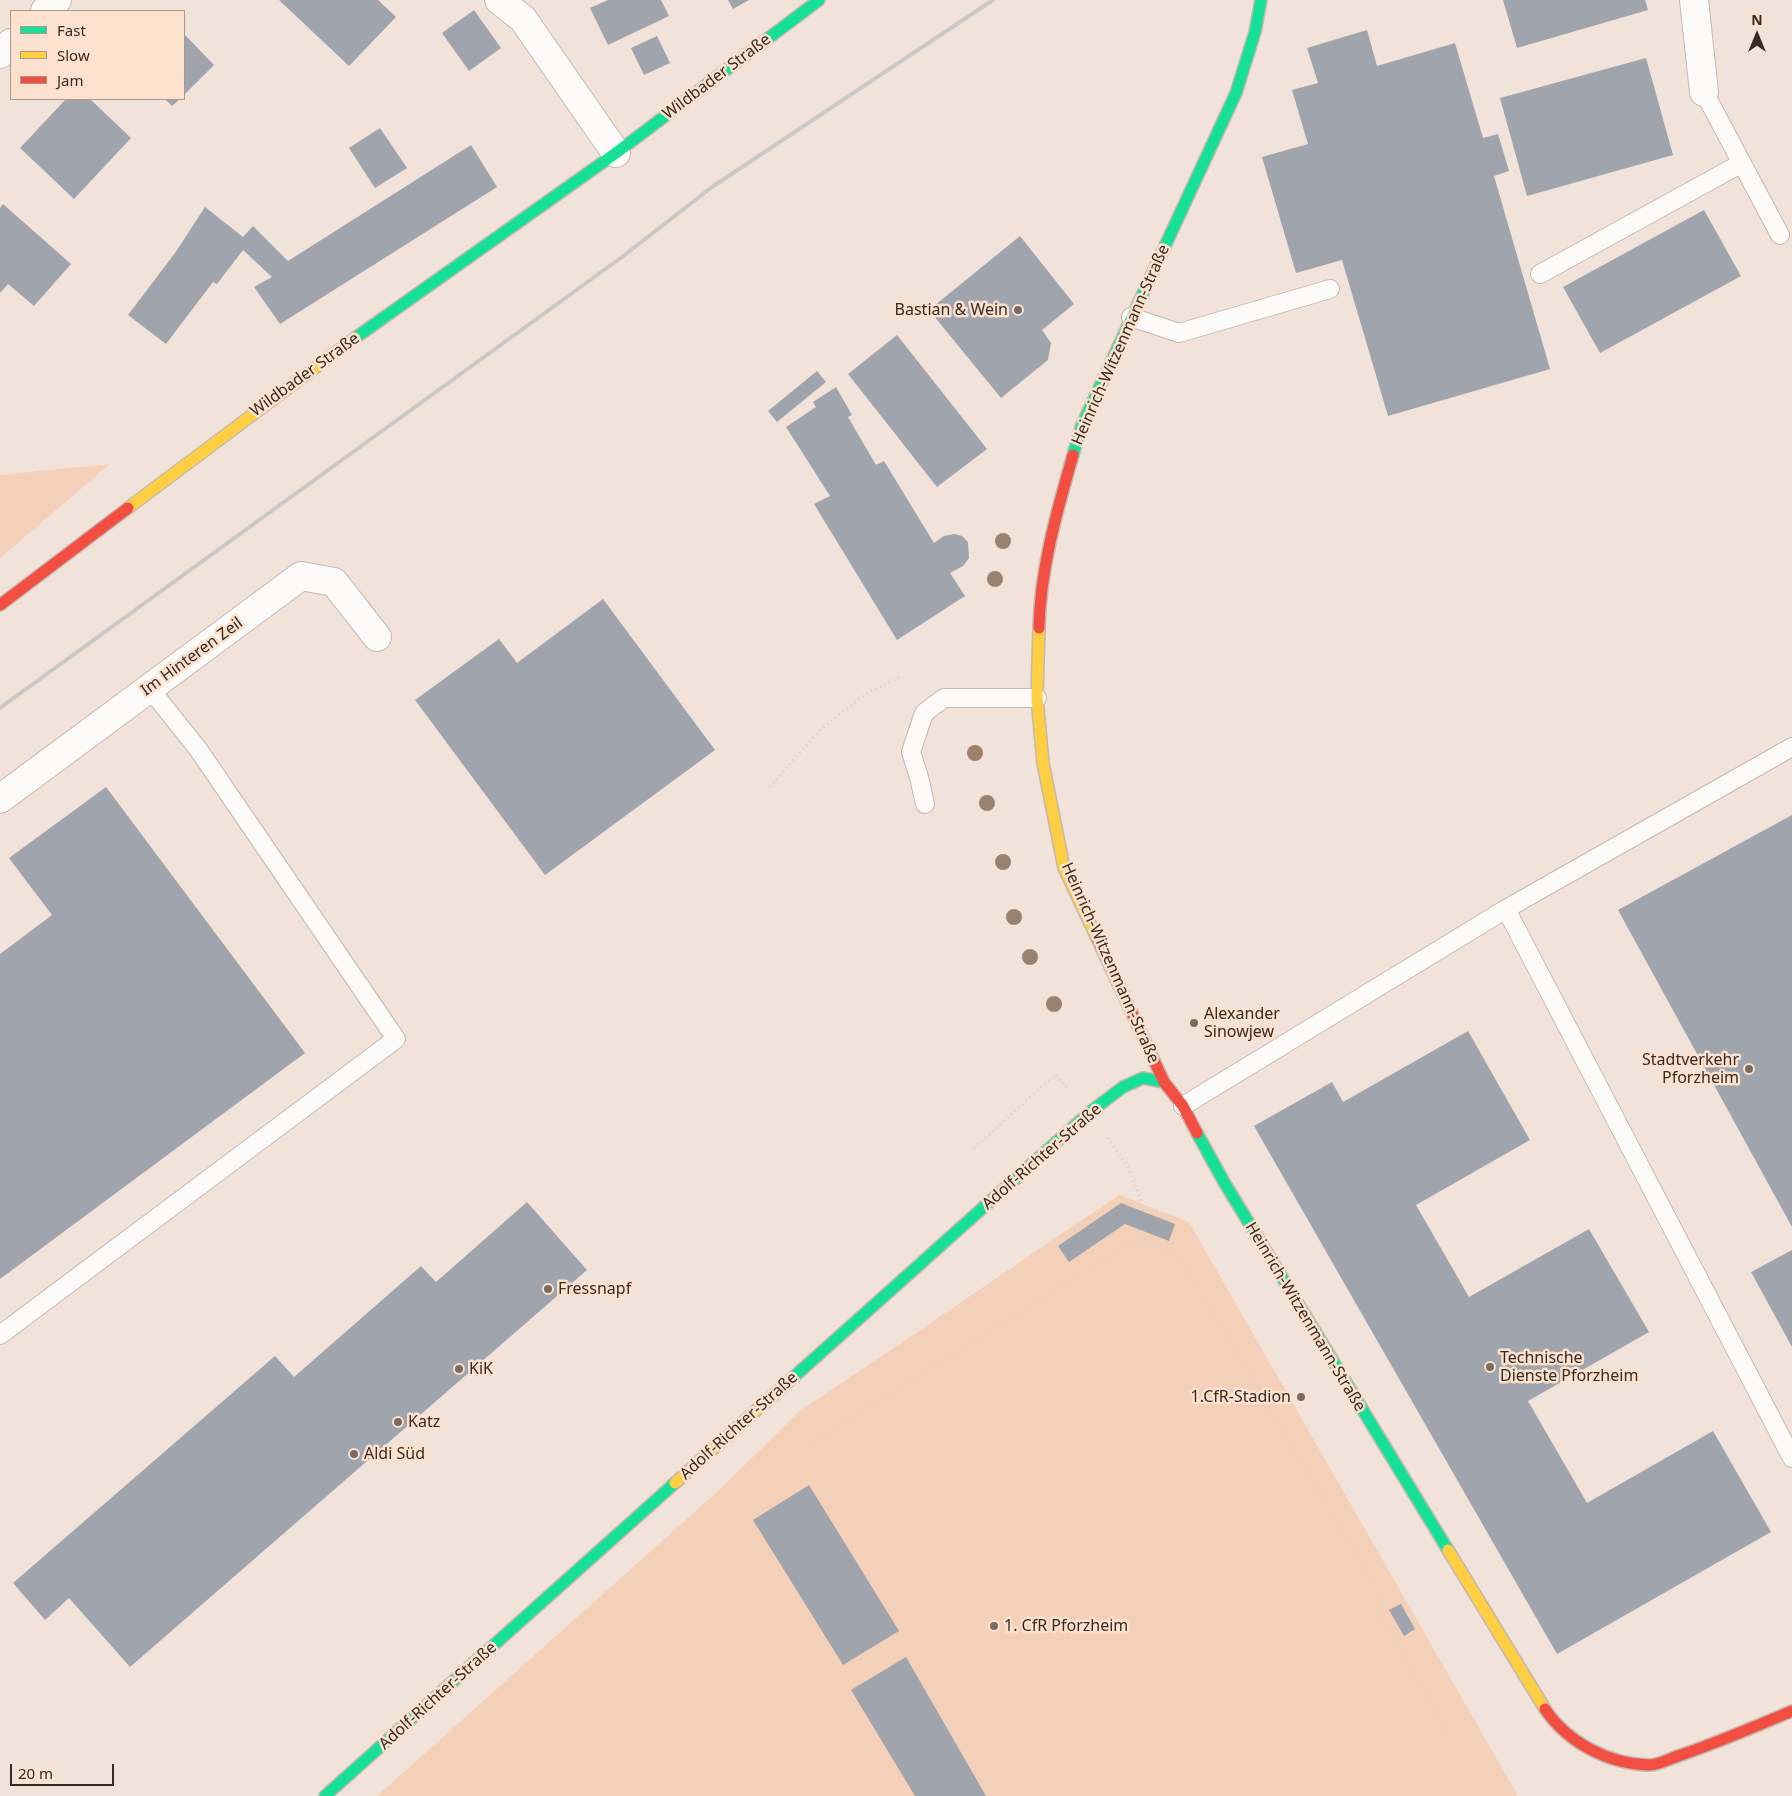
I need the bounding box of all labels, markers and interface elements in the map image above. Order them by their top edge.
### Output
legend [10,10,185,100]
north arrow [1732,10,1782,60]
text: N [1751,10,1763,29]
text: Fast [57,20,86,40]
street label: Wildbader Straße [659,30,775,124]
text: Slow [57,45,90,65]
text: Jam [57,70,84,90]
street label: Heinrich-Witzenmann-Straße [1068,242,1174,448]
place label: Bastian & Wein [895,300,1008,320]
marker: Bastian & Wein [1012,304,1024,316]
street label: Wildbader Straße [247,329,363,421]
street label: Im Hinteren Zeil [137,614,247,700]
street label: Heinrich-Witzenmann-Straße [1057,860,1163,1066]
place label: Alexander Sinowjew [1204,1004,1280,1042]
marker: Alexander Sinowjew [1188,1017,1200,1029]
place label: Stadtverkehr Pforzheim [1642,1050,1739,1088]
marker: Stadtverkehr Pforzheim [1743,1063,1755,1075]
street label: Adolf-Richter-Straße [978,1100,1106,1214]
street label: Heinrich-Witzenmann-Straße [1241,1219,1369,1415]
place label: Fressnapf [558,1279,631,1299]
marker: Fressnapf [542,1283,554,1295]
place label: Technische Dienste Pforzheim [1500,1348,1638,1386]
place label: KiK [469,1359,493,1379]
marker: Technische Dienste Pforzheim [1484,1361,1496,1373]
marker: KiK [453,1363,465,1375]
street label: Adolf-Richter-Straße [676,1368,802,1484]
place label: 1.CfR-Stadion [1191,1387,1291,1407]
marker: 1.CfR-Stadion [1295,1391,1307,1403]
place label: Katz [408,1412,440,1432]
marker: Katz [392,1416,404,1428]
place label: Aldi Süd [364,1444,425,1464]
marker: Aldi Süd [348,1448,360,1460]
place label: 1. CfR Pforzheim [1004,1616,1128,1636]
marker: 1. CfR Pforzheim [988,1620,1000,1632]
street label: Adolf-Richter-Straße [375,1638,501,1754]
scale bar [12,1754,116,1786]
text: 20 m [18,1763,53,1783]

